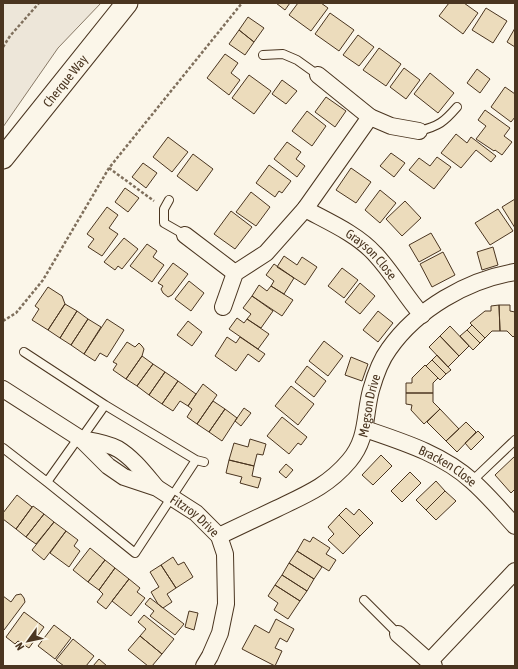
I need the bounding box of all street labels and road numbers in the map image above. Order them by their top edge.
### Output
street label: Cherque Way [39,51,91,110]
street label: Grayson Close [343,225,400,282]
street label: Megson Drive [355,372,383,439]
street label: Bracken Close [417,442,480,489]
street label: Fitzroy Drive [168,491,223,540]

